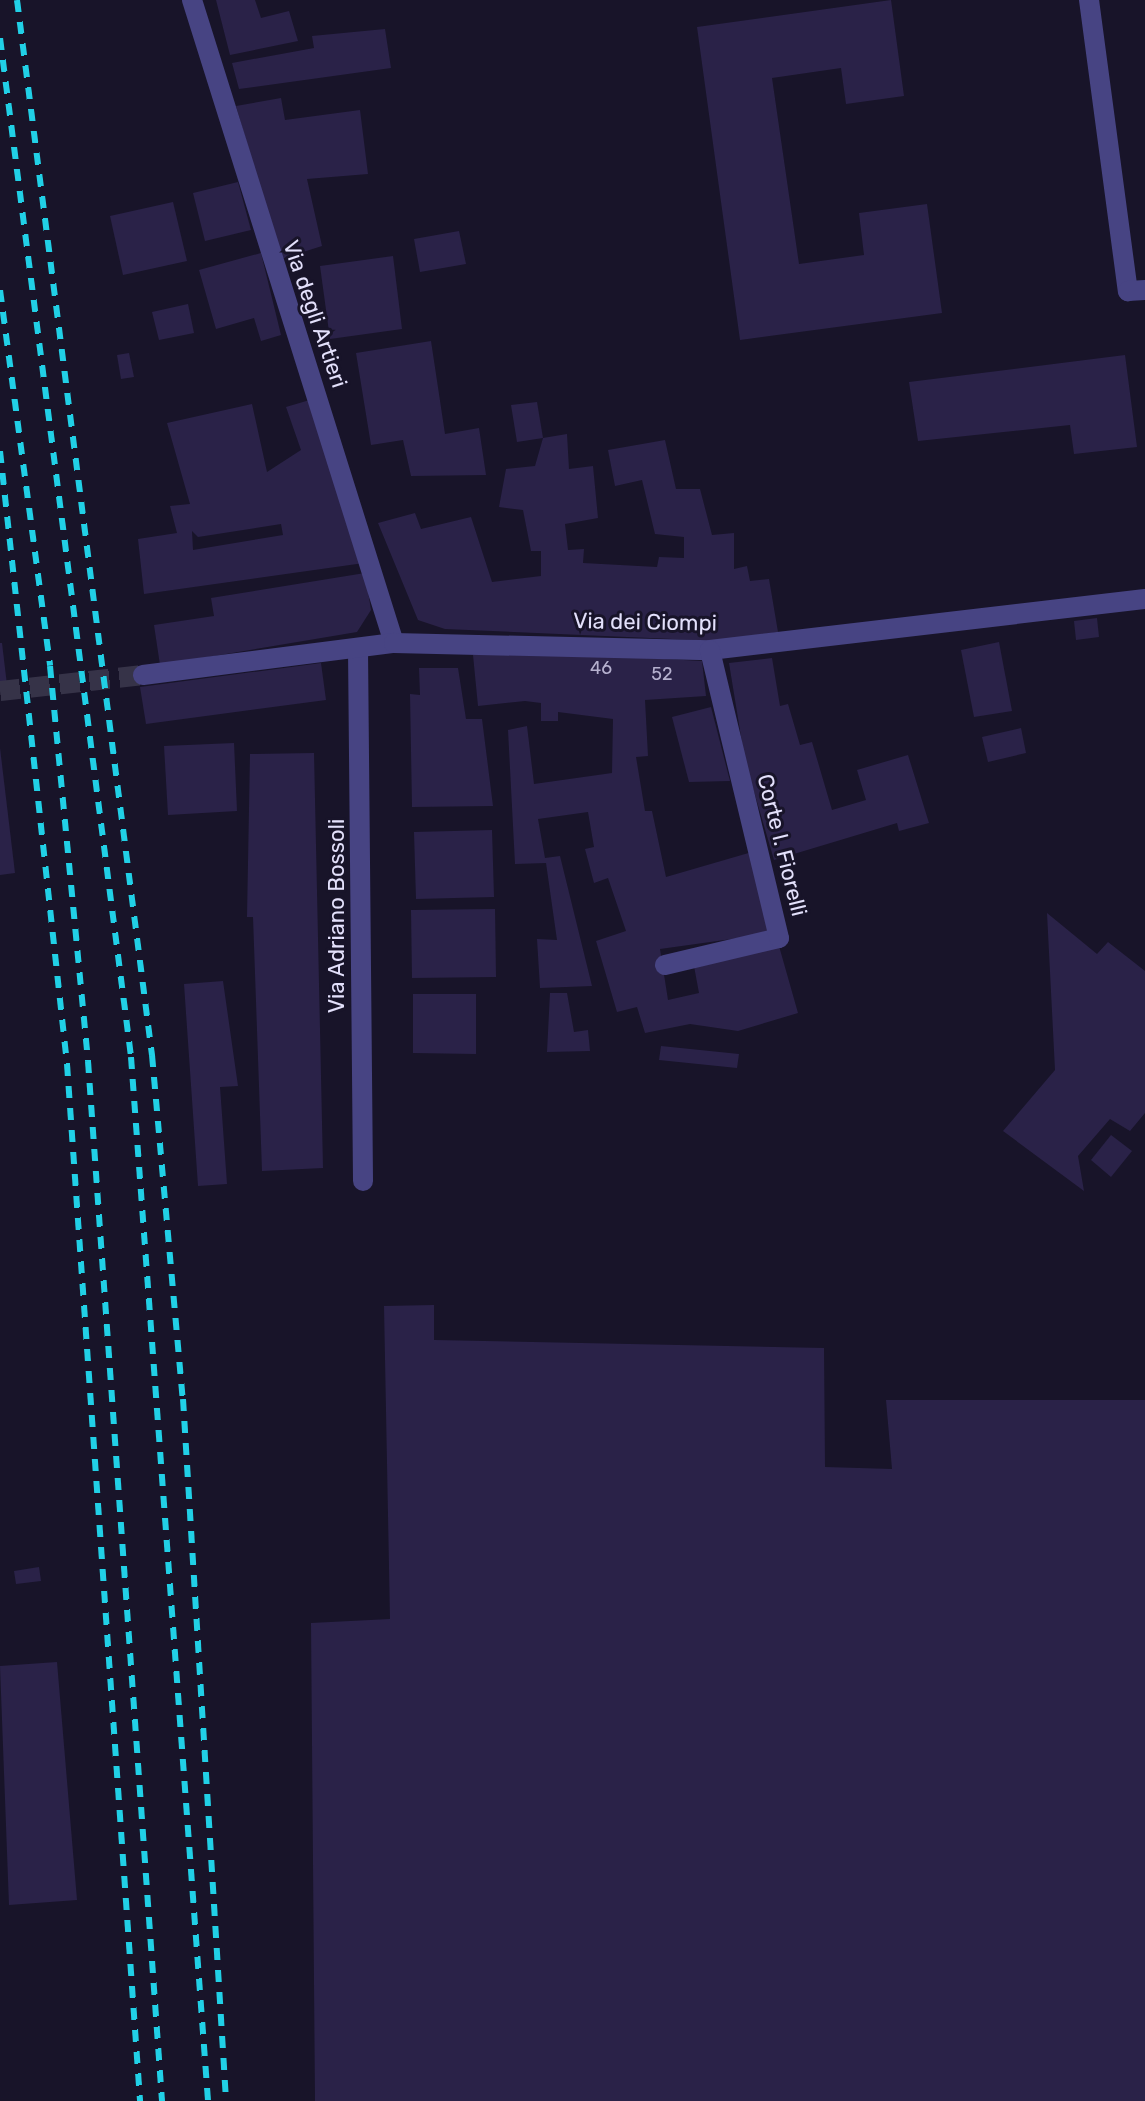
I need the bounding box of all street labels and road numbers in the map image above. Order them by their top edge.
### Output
street label: Via degli Artieri [277,237,353,391]
street label: Via dei Ciompi [573,608,717,636]
street label: Corte l. Fiorelli [752,771,812,919]
street label: Via Adriano Bossoli [324,818,350,1014]

